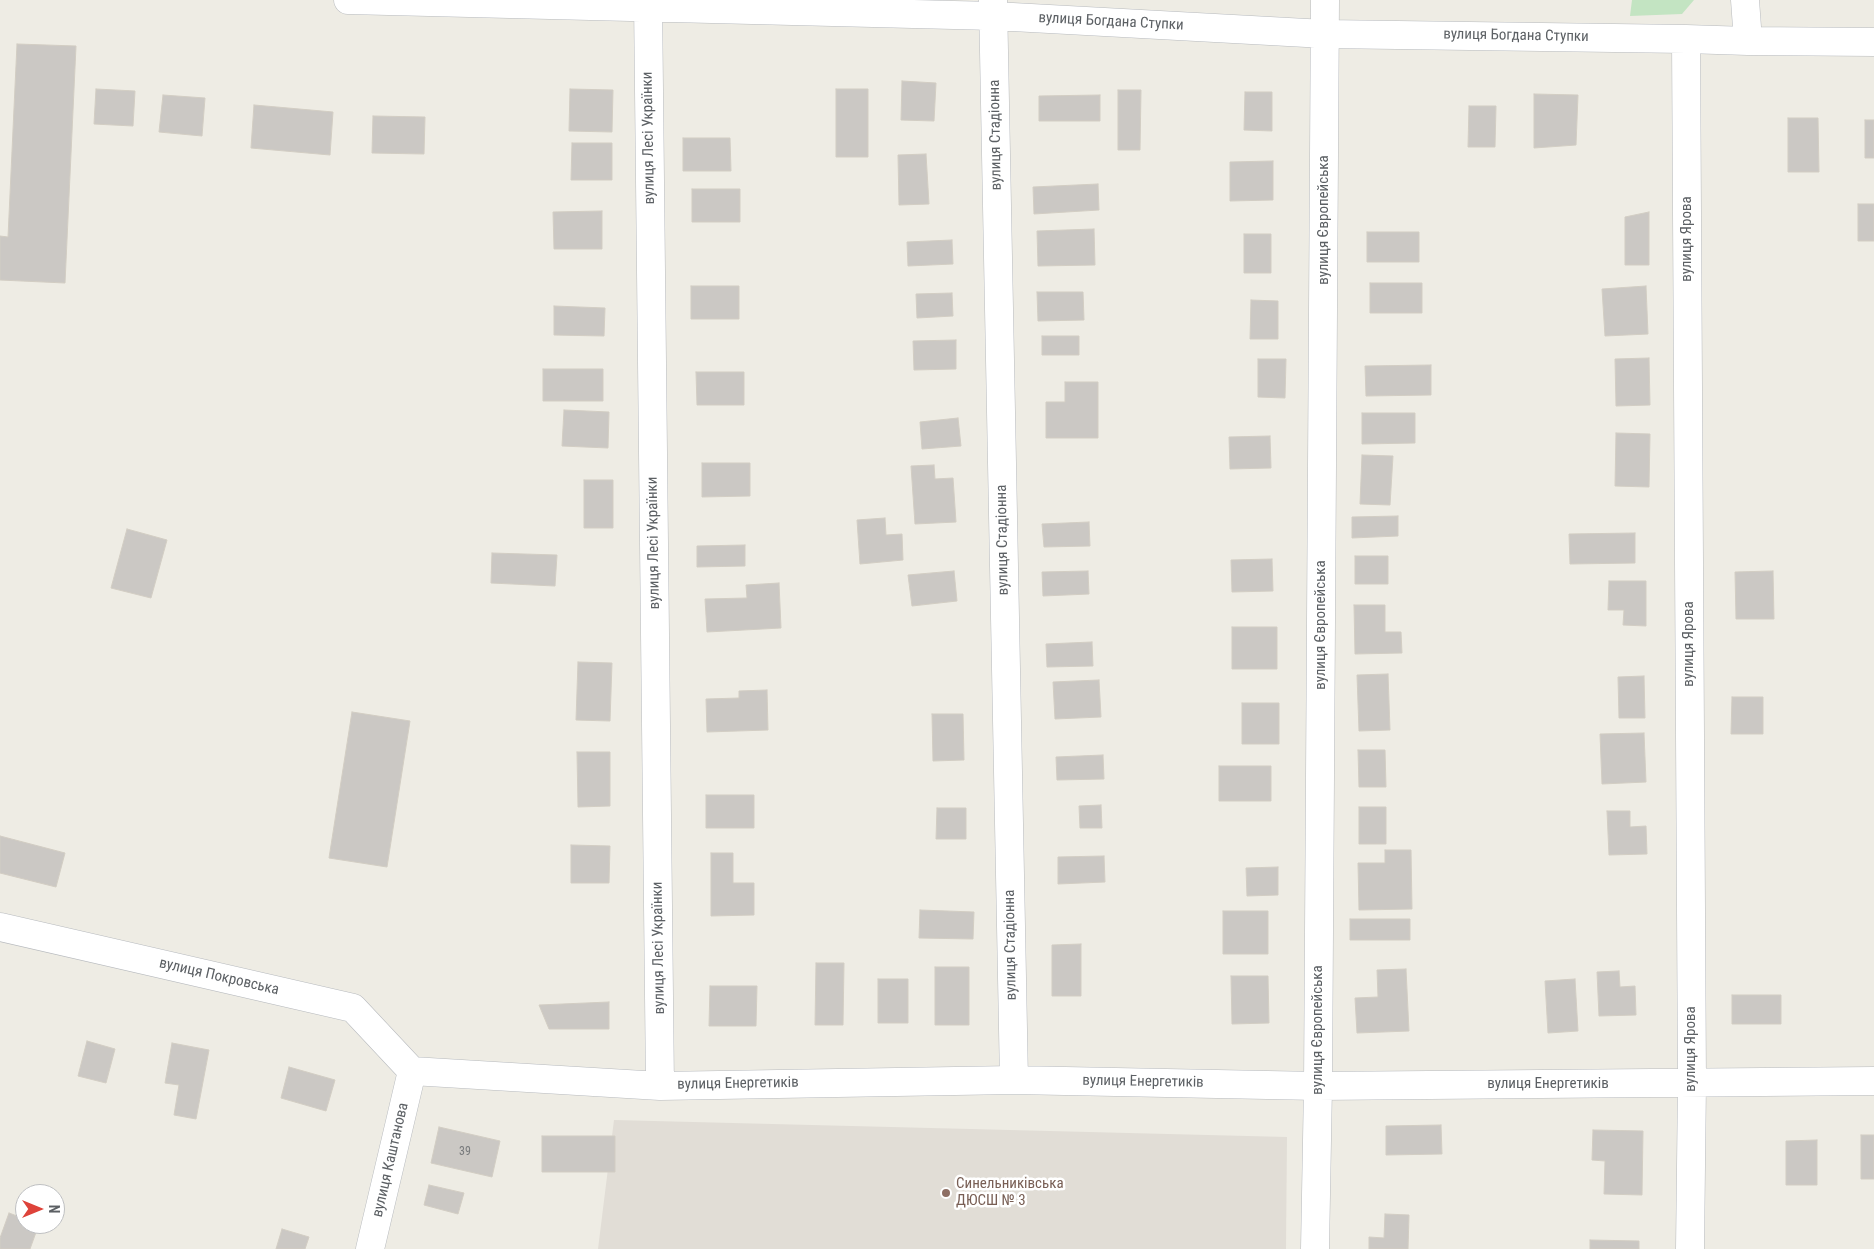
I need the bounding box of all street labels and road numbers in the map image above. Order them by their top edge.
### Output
street label: вулиця Богдана Ступки [1038,9,1184,35]
street label: вулиця Богдана Ступки [1443,26,1589,46]
street label: вулиця Лесі Українки [639,72,659,204]
street label: вулиця Стадіонна [986,79,1006,191]
street label: вулиця Європейська [1315,155,1333,285]
street label: вулиця Ярова [1678,196,1696,282]
street label: вулиця Лесі Українки [644,477,664,609]
street label: вулиця Стадіонна [993,484,1013,596]
street label: вулиця Європейська [1312,560,1330,690]
street label: вулиця Ярова [1680,601,1698,687]
street label: вулиця Лесі Українки [649,882,669,1014]
street label: вулиця Стадіонна [1001,889,1021,1001]
street label: вулиця Покровська [157,954,281,1000]
street label: вулиця Європейська [1309,965,1327,1095]
street label: вулиця Ярова [1682,1006,1700,1092]
street label: вулиця Енергетиків [1082,1072,1204,1092]
street label: вулиця Енергетиків [677,1074,799,1094]
street label: вулиця Енергетиків [1487,1075,1609,1093]
street label: вулиця Каштанова [369,1101,413,1219]

